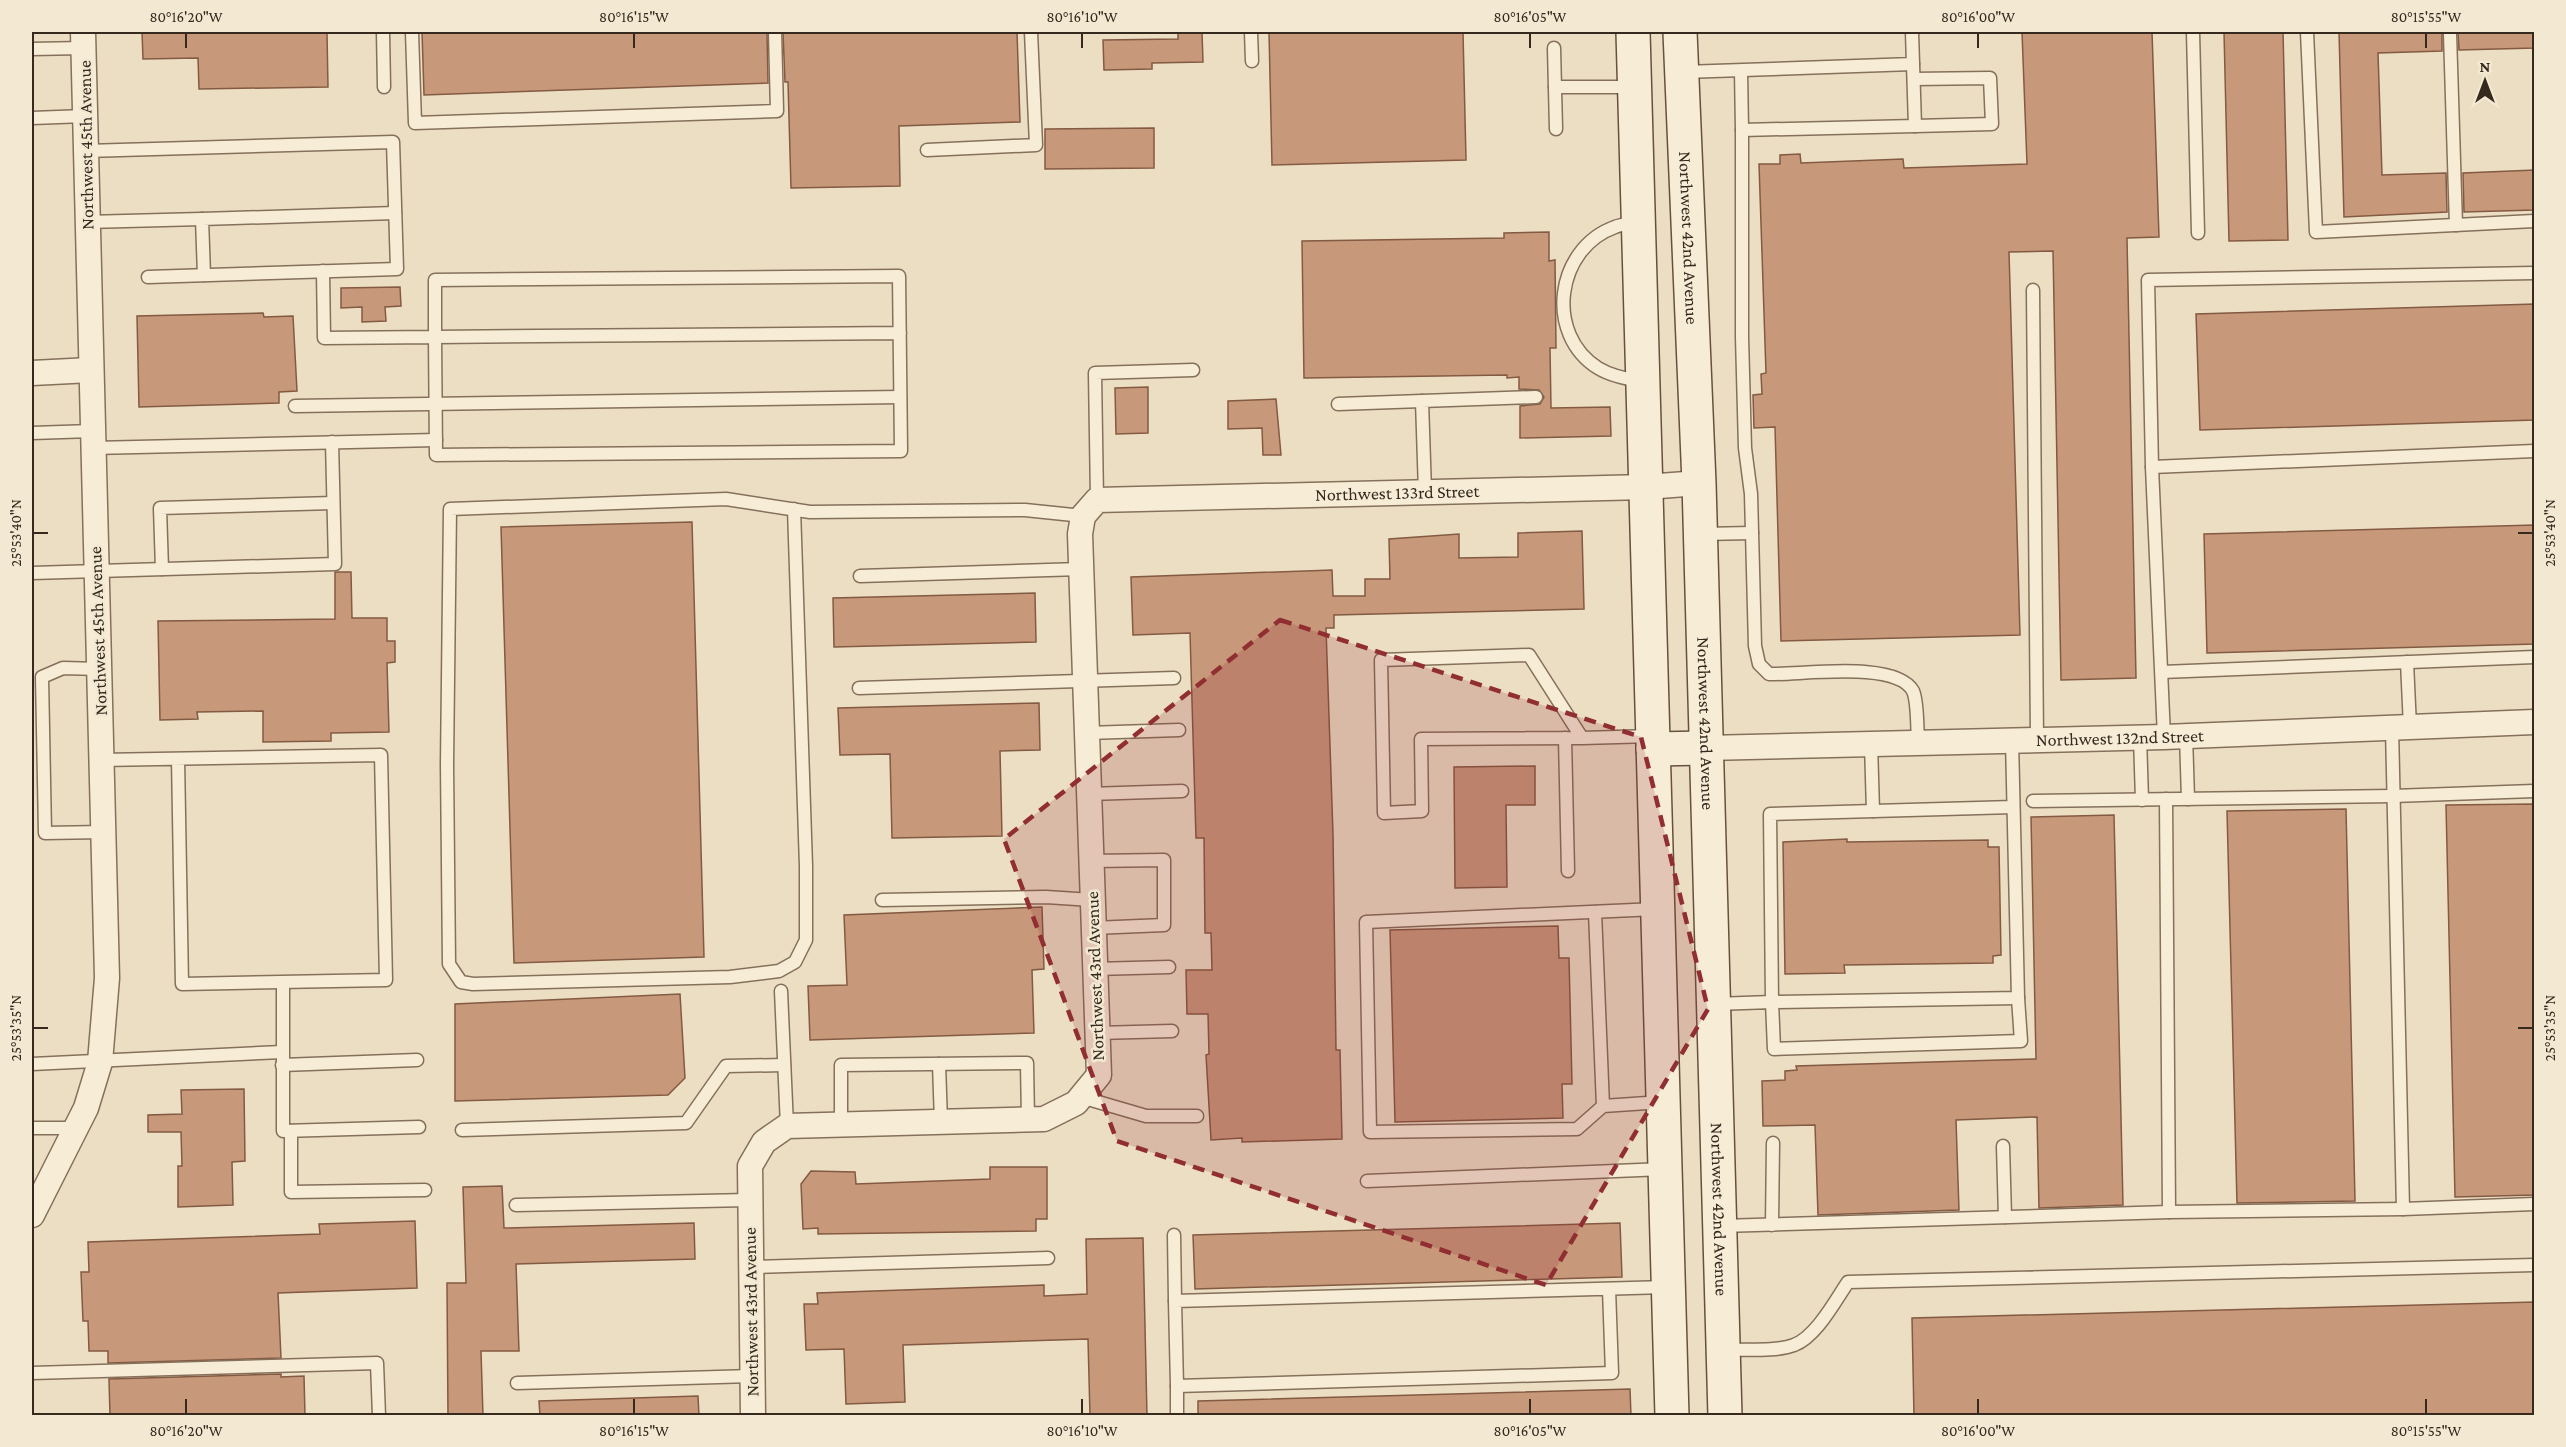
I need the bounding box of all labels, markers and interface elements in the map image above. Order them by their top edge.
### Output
text: 80°16'20"W [149,9,223,25]
text: 80°16'15"W [599,9,669,25]
text: 80°16'10"W [1046,9,1118,25]
text: 80°16'05"W [1494,9,1567,25]
text: 80°16'00"W [1941,9,2015,25]
text: 80°15'55"W [2391,9,2462,25]
north arrow [2455,51,2515,111]
text: N [2480,58,2491,75]
street label: Northwest 45th Avenue [75,60,97,230]
street label: Northwest 42nd Avenue [1675,151,1702,325]
street label: Northwest 133rd Street [1315,481,1480,505]
text: 25°53'40"N [8,499,24,567]
text: 25°53'40"N [2542,499,2558,567]
street label: Northwest 45th Avenue [85,546,111,716]
street label: Northwest 42nd Avenue [1693,637,1718,810]
street label: Northwest 132nd Street [2036,725,2205,750]
street label: Northwest 43rd Avenue [1082,891,1108,1061]
text: 25°53'35"N [8,995,24,1061]
text: 25°53'35"N [2542,995,2558,1061]
street label: Northwest 42nd Avenue [1707,1122,1732,1296]
street label: Northwest 43rd Avenue [740,1227,762,1397]
text: 80°16'20"W [149,1423,223,1439]
text: 80°16'15"W [599,1423,669,1439]
text: 80°16'10"W [1046,1423,1118,1439]
text: 80°16'05"W [1494,1423,1567,1439]
text: 80°16'00"W [1941,1423,2015,1439]
text: 80°15'55"W [2391,1423,2462,1439]

